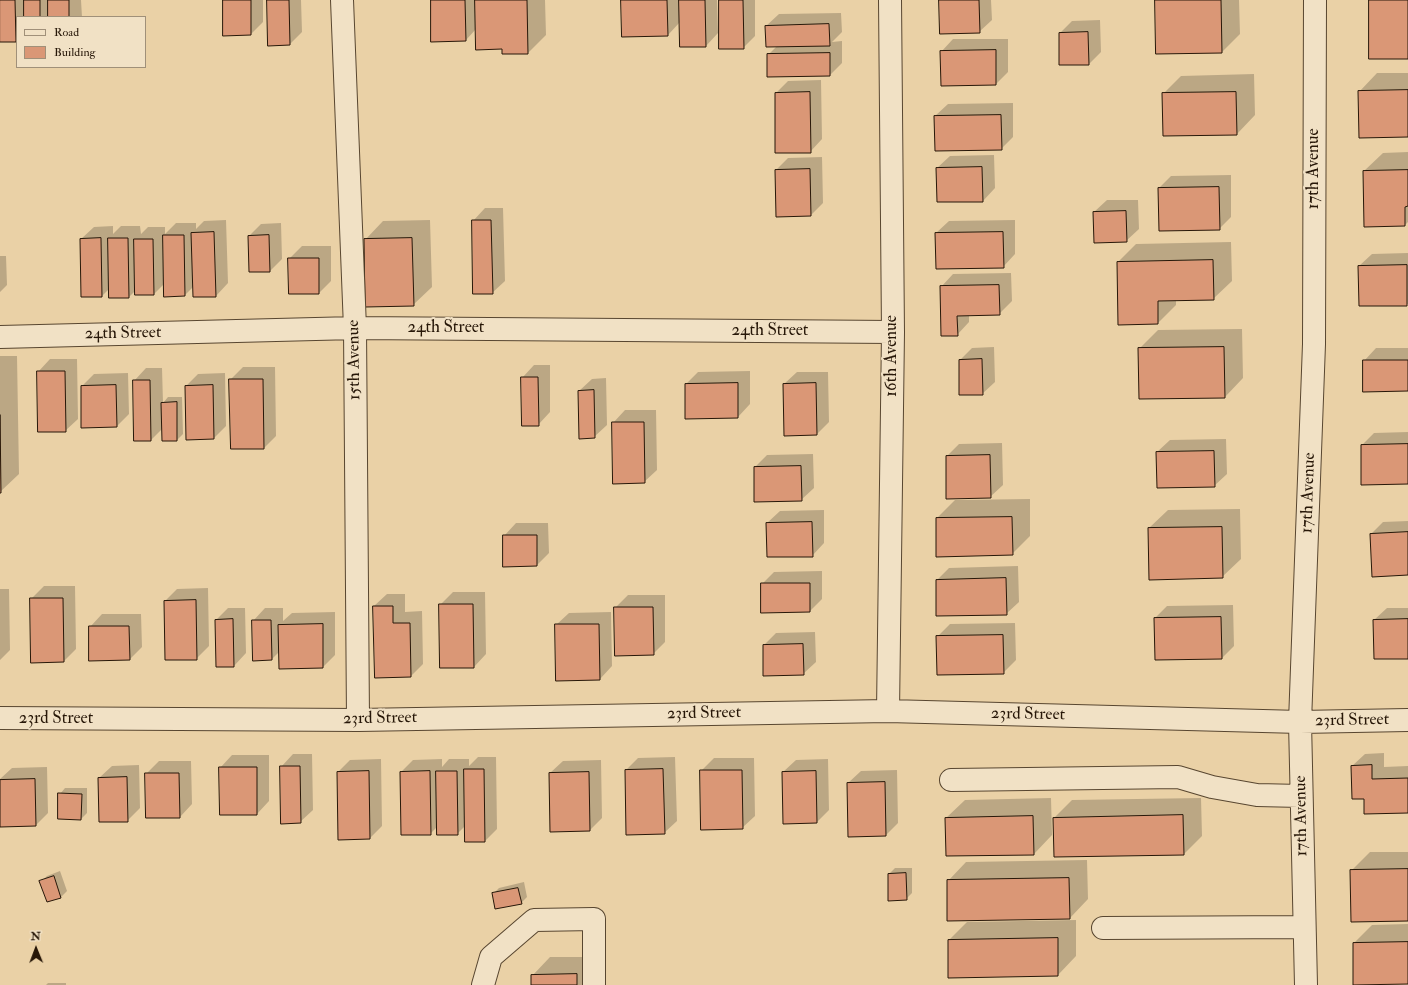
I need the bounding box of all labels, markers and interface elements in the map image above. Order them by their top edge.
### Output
legend [16,16,146,68]
text: Road [54,25,79,40]
text: Building [54,45,95,60]
street label: 17th Avenue [1304,128,1324,210]
street label: 16th Avenue [882,315,902,397]
street label: 24th Street [408,318,484,338]
street label: 15th Avenue [344,319,366,401]
street label: 24th Street [732,321,808,341]
street label: 24th Street [84,323,162,345]
street label: 17th Avenue [1297,452,1321,534]
street label: 23rd Street [667,703,741,725]
street label: 23rd Street [991,704,1065,726]
street label: 23rd Street [343,708,417,730]
street label: 23rd Street [19,709,93,729]
street label: 23rd Street [1315,710,1389,732]
street label: 17th Avenue [1291,775,1313,857]
north arrow [16,929,56,969]
text: N [31,930,41,943]

